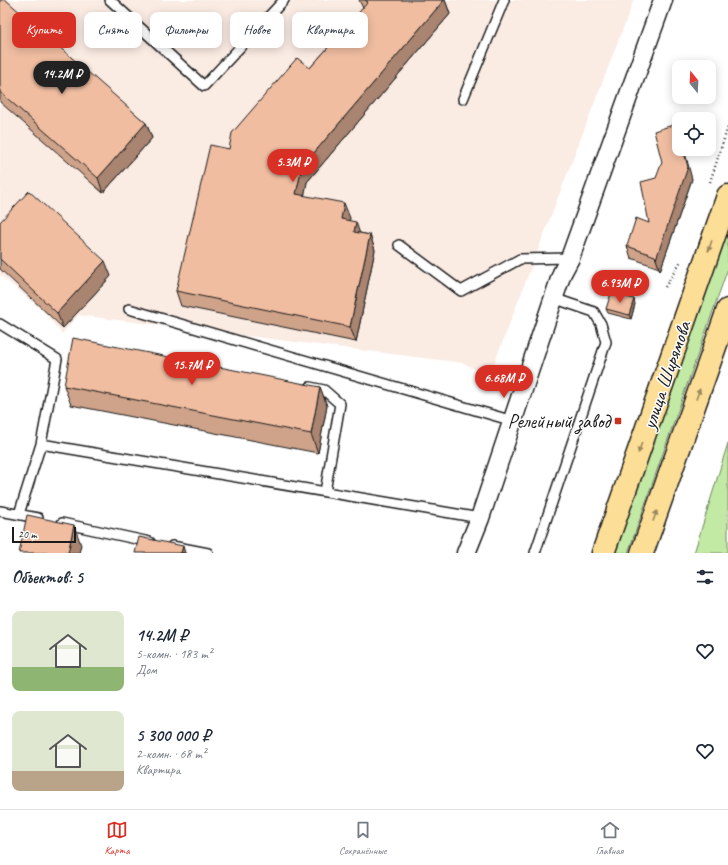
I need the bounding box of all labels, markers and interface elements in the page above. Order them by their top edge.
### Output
chip: Купить [12,12,76,48]
chip: Снять [84,12,142,48]
chip: Фильтры [150,12,222,48]
chip: Новое [230,12,284,48]
chip: Квартира [292,12,368,48]
north arrow [672,60,716,104]
map controls [672,60,716,156]
pin: 14.2M ₽ [25,61,99,95]
text: 14.2M ₽ [42,66,82,82]
button: locate [672,112,716,156]
pin: 5.3M ₽ [260,149,326,183]
text: 5.3M ₽ [276,154,310,170]
one-way arrow [707,241,713,253]
pin: 6.93M ₽ [583,270,657,304]
text: 6.93M ₽ [600,275,640,291]
street label: улица Ширямова [636,317,697,433]
pin: 15.7M ₽ [155,352,229,386]
text: 15.7M ₽ [172,357,212,373]
pin: 6.68M ₽ [467,365,541,399]
text: 6.68M ₽ [484,370,524,386]
one-way arrow [695,387,701,399]
place label: Релейный завод [507,409,612,435]
marker: Релейный завод [613,416,623,426]
one-way arrow [636,443,642,455]
one-way arrow [652,510,658,522]
scale bar [12,525,76,544]
text: 20 m [18,527,37,541]
icon: filters [694,566,716,588]
text: Объектов: 5 [12,567,83,588]
text: 14.2M ₽ [136,625,188,646]
icon: home [44,627,92,675]
icon: heart [694,640,716,662]
text: 5-комн. · 183 m² [136,646,212,662]
text: Дом [136,662,157,678]
text: 5 300 000 ₽ [136,725,210,746]
icon: home [44,727,92,775]
icon: heart [694,740,716,762]
text: 2-комн. · 68 m² [136,746,206,762]
text: Квартира [136,762,180,778]
tab: Карта [105,819,130,857]
tab: Сохранённые [339,819,387,857]
tab: Главная [596,819,623,857]

